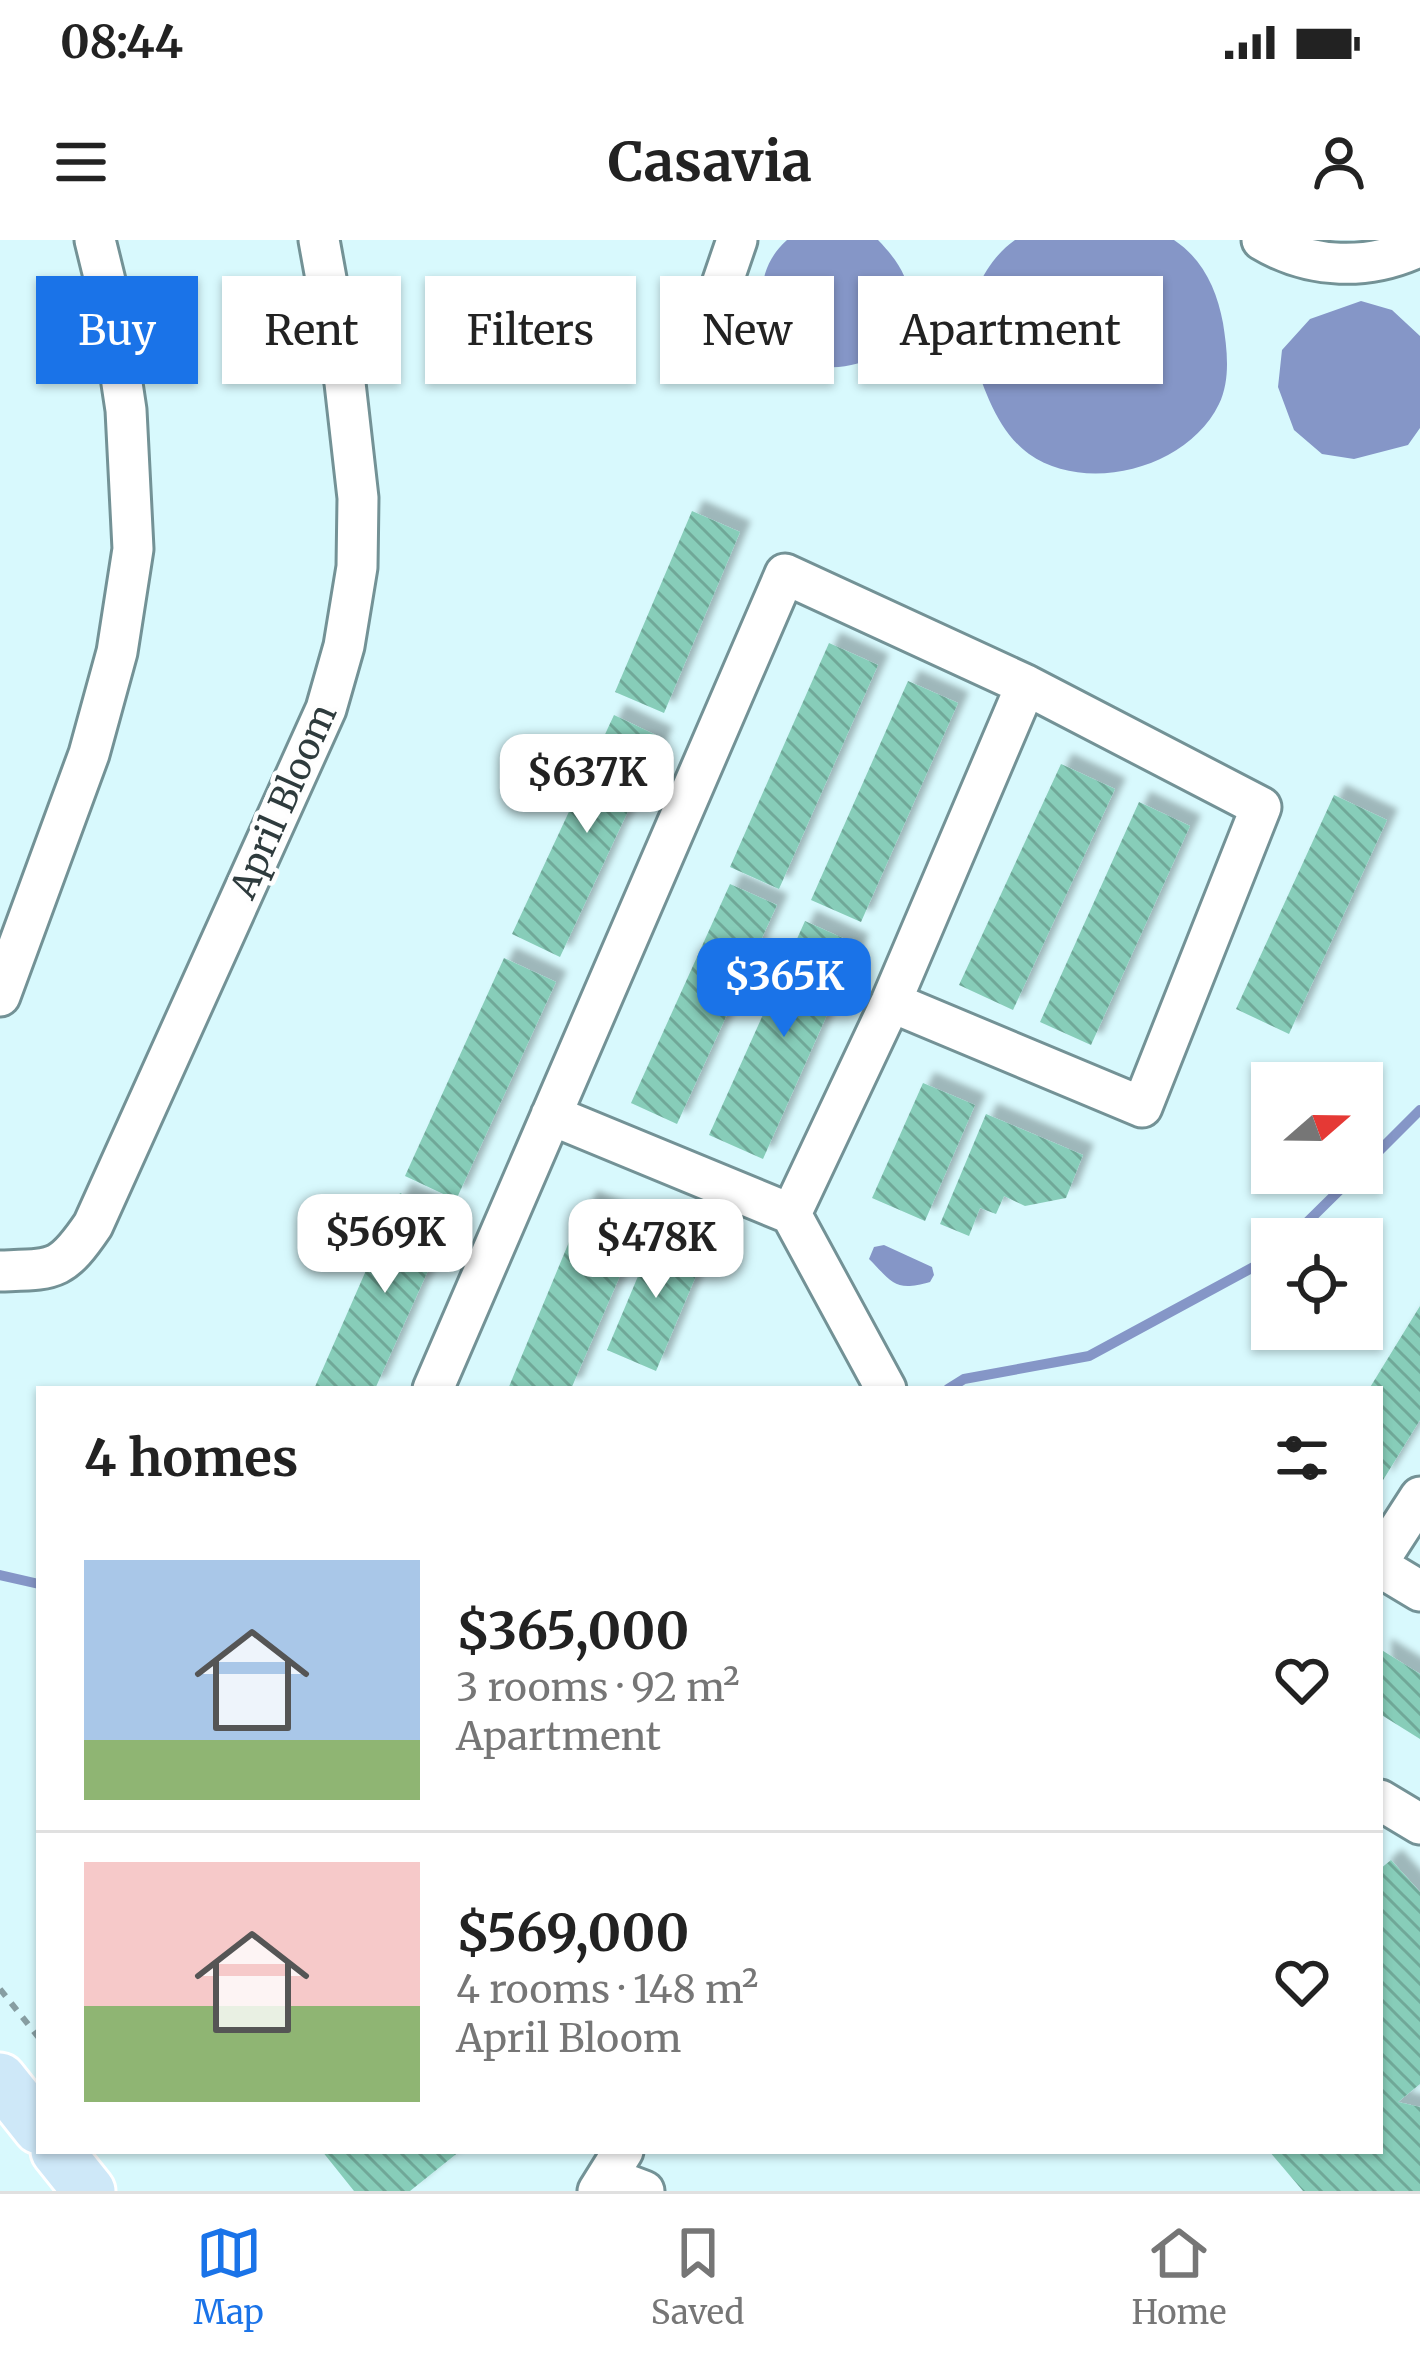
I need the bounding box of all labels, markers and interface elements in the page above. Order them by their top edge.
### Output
text: 08:44 [60,14,183,70]
text: Casavia [608,128,812,196]
icon: menu [48,129,114,195]
icon: person [1306,129,1372,195]
chip: Buy [36,276,198,384]
chip: Rent [222,276,401,384]
chip: Filters [425,276,636,384]
chip: New [660,276,834,384]
chip: Apartment [858,276,1163,384]
street label: April Bloom [220,697,346,906]
pin: $637K [503,734,671,836]
text: $637K [527,748,647,797]
pin: $365K [700,938,868,1040]
text: $365K [724,952,844,1001]
north arrow [1251,1062,1383,1194]
map controls [1251,1062,1383,1350]
pin: $569K [301,1194,469,1296]
pin: $478K [572,1199,740,1301]
text: $569K [324,1208,446,1257]
text: $478K [596,1213,716,1262]
button: locate [1251,1218,1383,1350]
icon: filters [1269,1425,1335,1491]
text: 4 homes [84,1426,298,1490]
text: $365,000 [456,1599,689,1663]
icon: home [180,1608,324,1752]
icon: heart [1269,1647,1335,1713]
text: 3 rooms · 92 m² [456,1663,740,1712]
text: Apartment [456,1712,661,1761]
text: $569,000 [456,1901,689,1965]
icon: home [180,1910,324,2054]
icon: heart [1269,1949,1335,2015]
text: 4 rooms · 148 m² [456,1965,758,2014]
text: April Bloom [456,2014,681,2063]
tab: Map [194,2220,264,2333]
tab: Saved [651,2220,744,2333]
tab: Home [1131,2220,1227,2333]

